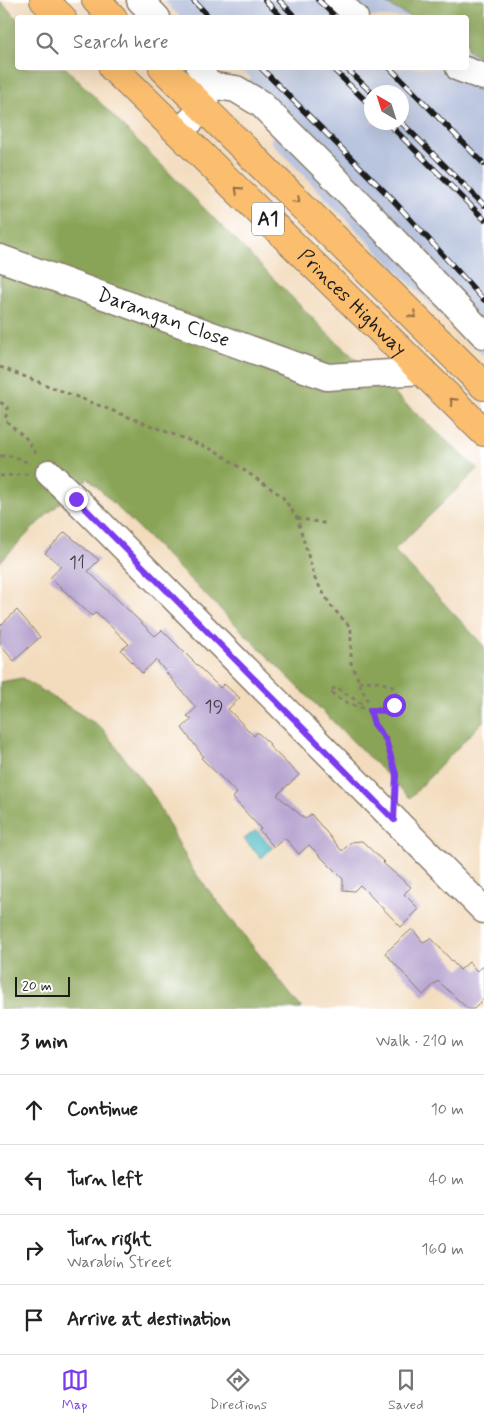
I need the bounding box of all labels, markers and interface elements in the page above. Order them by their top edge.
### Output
search box [15,15,469,70]
icon: search [33,29,61,57]
text: Search here [73,30,169,55]
north arrow [364,85,409,130]
one-way arrow [234,187,243,196]
one-way arrow [291,195,300,204]
road number: A1 [252,202,284,235]
street label: Princes Highway [292,243,413,362]
street label: Darangan Close [94,281,233,354]
one-way arrow [407,309,416,318]
one-way arrow [450,398,459,407]
route end [65,488,88,511]
house number: 11 [69,551,85,575]
route start [383,694,406,717]
house number: 19 [205,695,223,719]
scale bar [15,974,70,997]
text: 20 m [22,977,52,995]
text: 3 min [20,1028,68,1056]
text: Walk · 210 m [376,1031,464,1052]
icon: ahead [20,1096,48,1124]
text: Continue [67,1097,138,1122]
text: 10 m [431,1099,464,1120]
icon: left [20,1166,48,1194]
text: Turn left [67,1167,143,1192]
text: 40 m [428,1169,464,1190]
text: Turn right [67,1227,151,1252]
icon: right [20,1236,48,1264]
text: 160 m [421,1239,464,1260]
text: Warabin Street [67,1252,172,1273]
icon: arrive [20,1306,48,1334]
text: Arrive at destination [67,1307,231,1332]
tab: Map [61,1366,89,1414]
tab: Directions [210,1366,267,1414]
tab: Saved [388,1366,423,1414]

